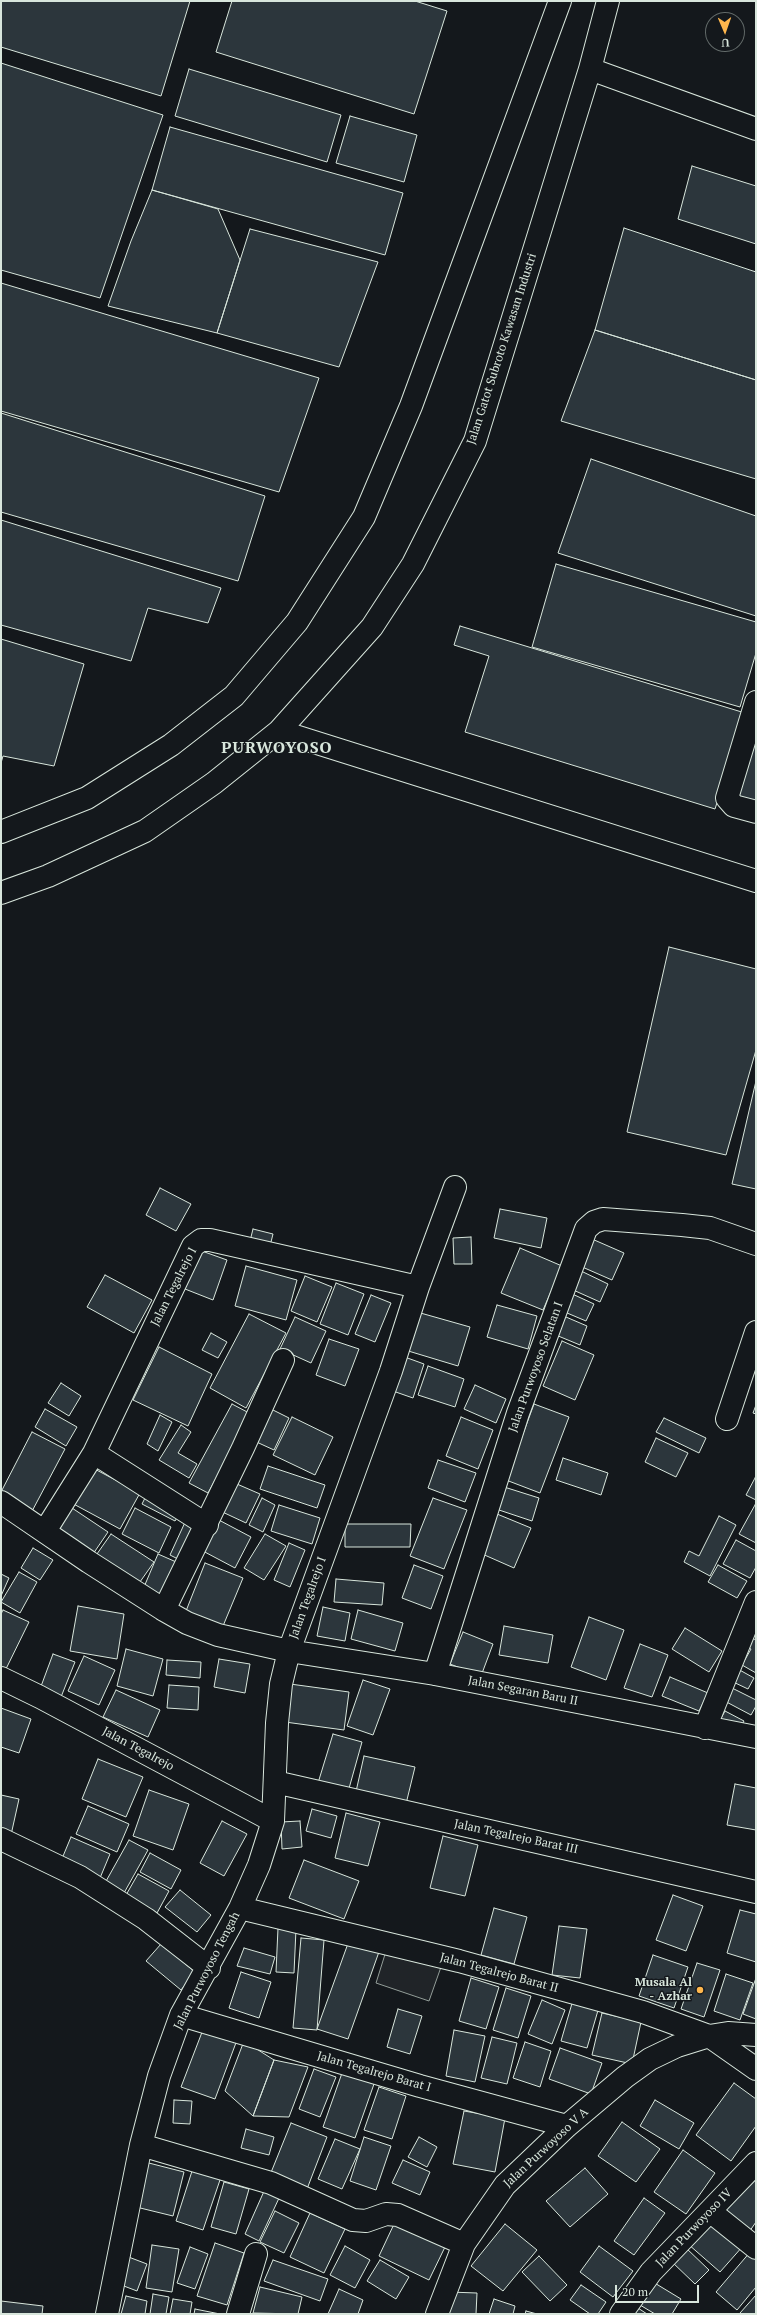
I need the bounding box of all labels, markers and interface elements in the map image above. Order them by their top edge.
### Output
north arrow [705,12,745,52]
text: U [721,36,730,50]
street label: Jalan Gatot Subroto Kawasan Industri [464,252,540,446]
district label: PURWOYOSO [221,738,333,758]
street label: Jalan Tegalrejo I [148,1245,200,1329]
street label: Jalan Purwoyoso Selatan I [506,1300,566,1434]
street label: Jalan Tegalrejo I [286,1555,330,1641]
street label: Jalan Segaran Baru II [467,1673,579,1709]
street label: Jalan Tegalrejo [100,1724,176,1774]
street label: Jalan Tegalrejo Barat III [453,1817,579,1857]
street label: Jalan Purwoyoso Tengah [171,1910,243,2032]
street label: Jalan Tegalrejo Barat II [438,1950,560,1996]
place label: Musala Al - Azhar [635,1976,692,2004]
marker: Musala Al - Azhar [695,1985,705,1995]
street label: Jalan Tegalrejo Barat I [315,2049,433,2095]
street label: Jalan Purwoyoso V A [501,2105,591,2191]
street label: Jalan Purwoyoso IV [653,2186,735,2270]
scale bar [617,2277,701,2303]
text: 20 m [622,2284,648,2299]

